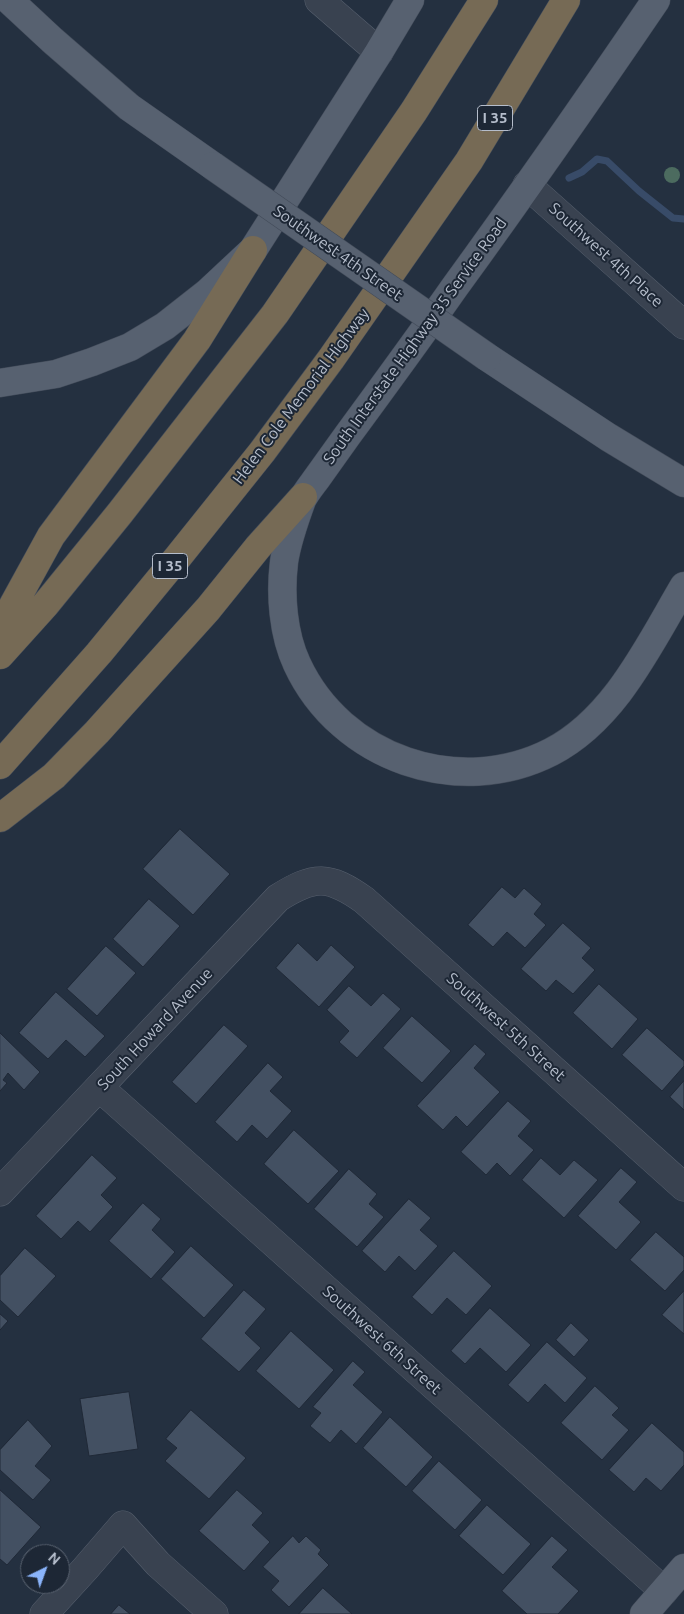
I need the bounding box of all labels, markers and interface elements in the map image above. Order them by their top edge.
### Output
road number: I 35 [478,106,512,130]
street label: Southwest 4th Place [545,199,667,311]
street label: Southwest 4th Street [270,201,406,305]
street label: South Interstate Highway 35 Service Road [319,214,511,468]
street label: Helen Cole Memorial Highway [229,304,373,488]
road number: I 35 [152,554,188,578]
street label: South Howard Avenue [93,964,217,1094]
street label: Southwest 5th Street [443,969,569,1085]
street label: Southwest 6th Street [319,1282,445,1398]
north arrow [20,1544,70,1594]
text: N [45,1549,64,1568]

